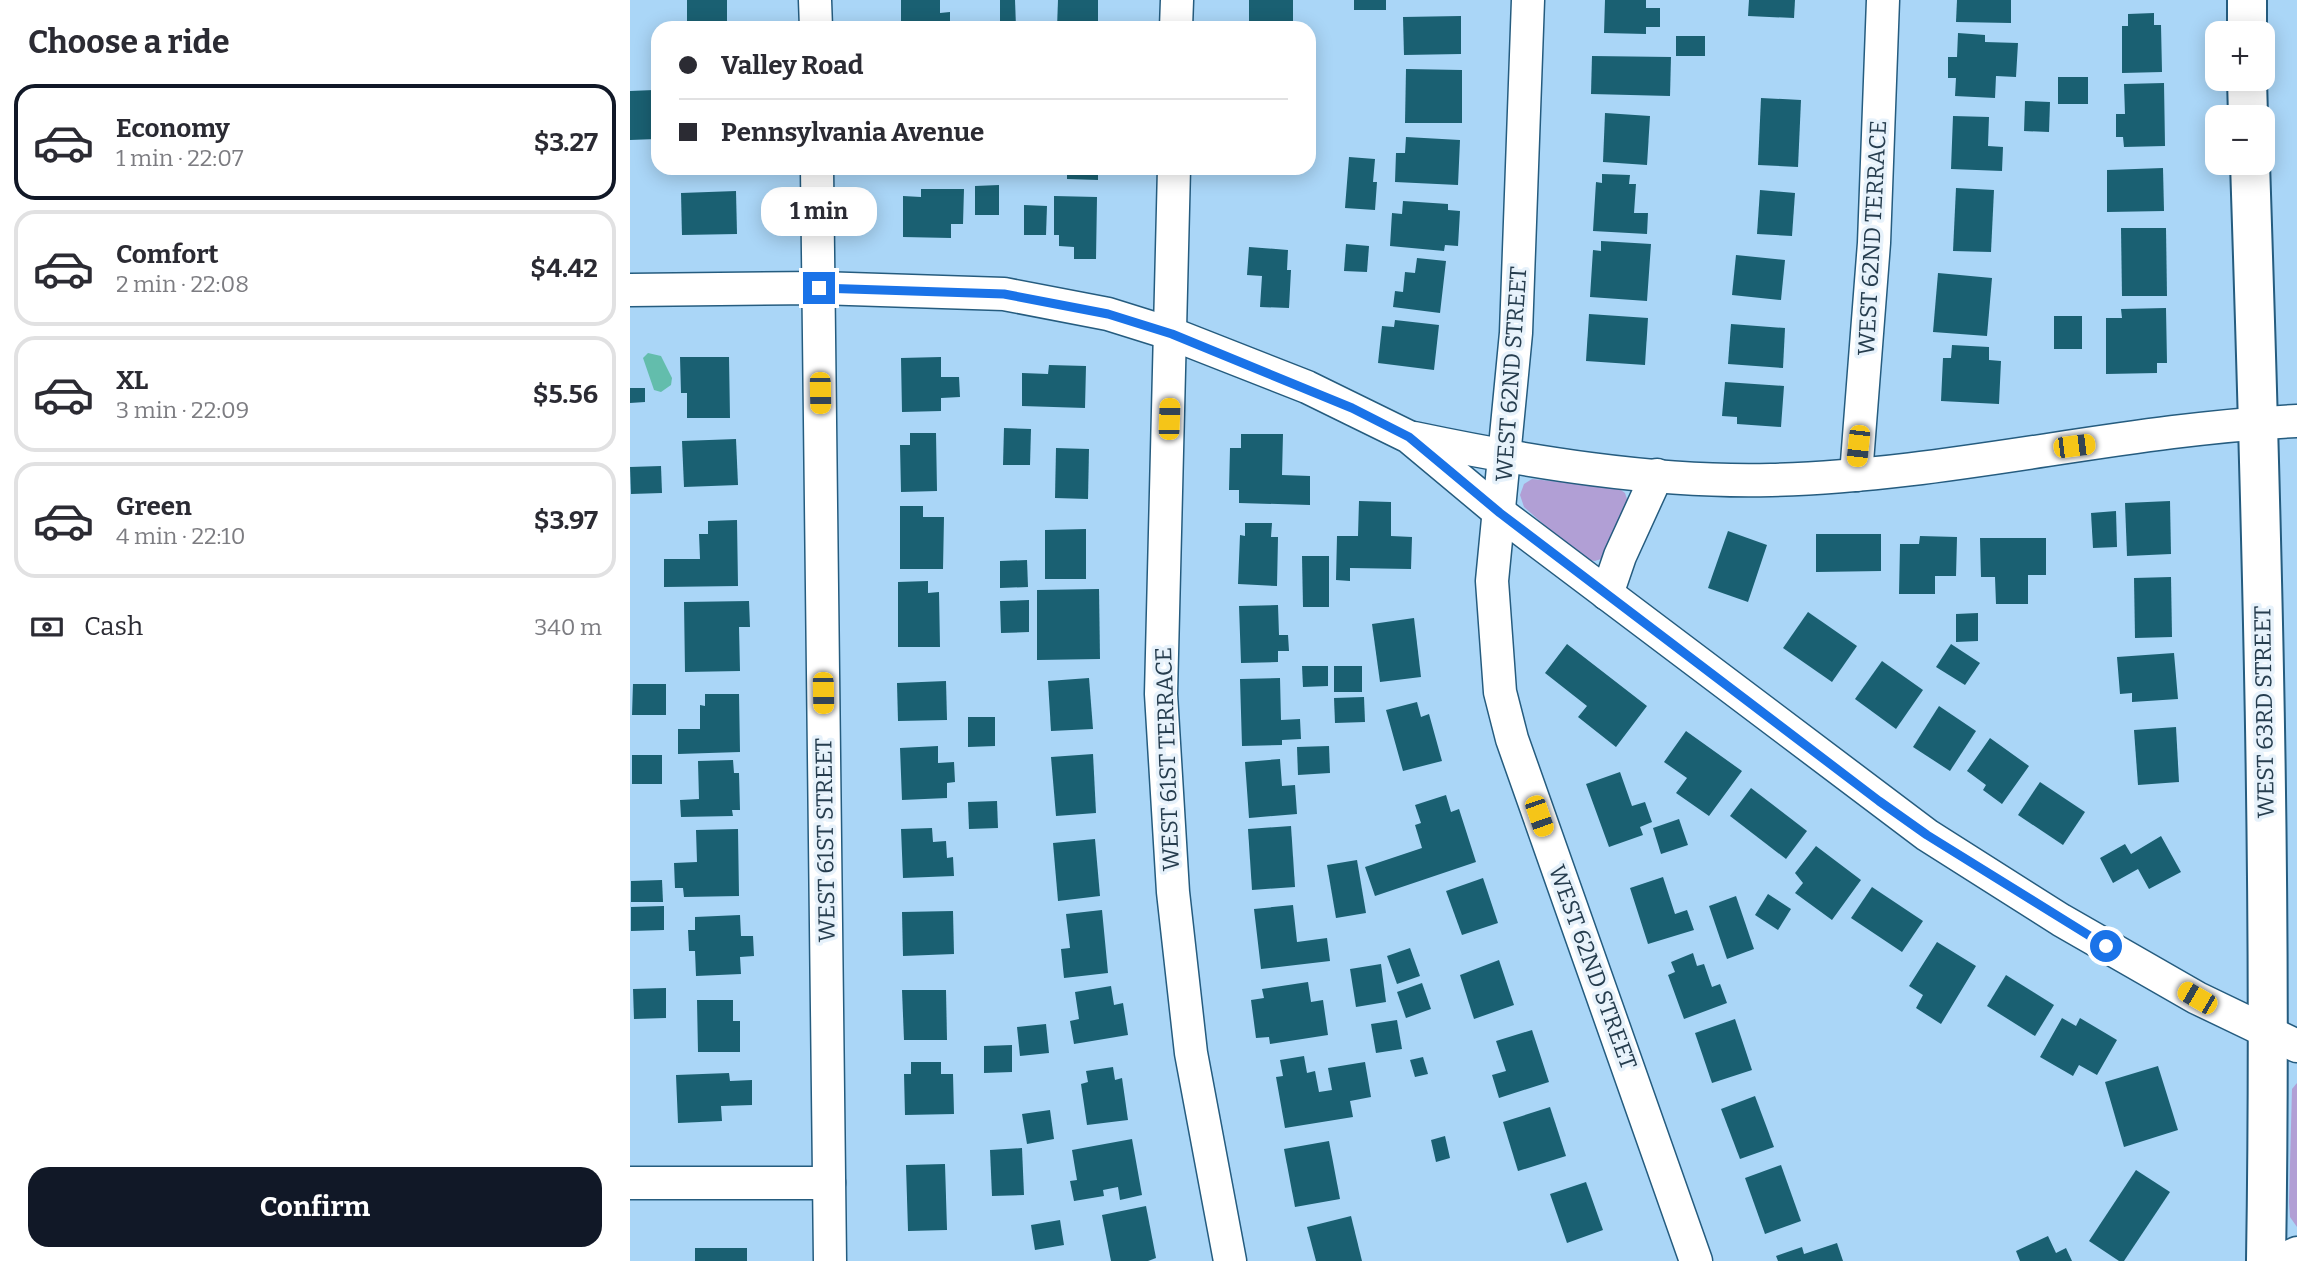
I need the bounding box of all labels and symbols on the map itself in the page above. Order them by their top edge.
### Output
street label: WEST 62ND TERRACE [1852,120,1892,356]
callout: 1 min [761,187,877,236]
street label: WEST 62ND STREET [1490,265,1532,483]
route end [803,272,835,304]
car [810,372,831,414]
car [1158,398,1181,440]
car [1846,424,1871,468]
car [2052,433,2097,459]
street label: WEST 63RD STREET [2248,606,2280,818]
street label: WEST 61ST TERRACE [1149,647,1185,871]
car [813,672,834,714]
street label: WEST 61ST STREET [809,738,841,942]
car [1523,793,1556,839]
street label: WEST 62ND STREET [1543,861,1643,1073]
route start [2090,930,2122,962]
car [2174,978,2221,1018]

